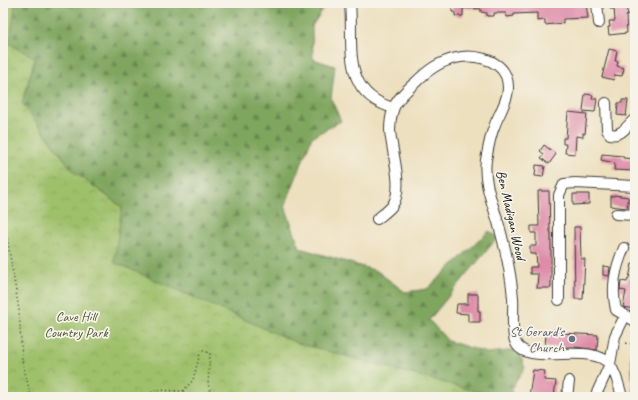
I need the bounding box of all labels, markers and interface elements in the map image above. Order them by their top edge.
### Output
street label: Ben Madigan Wood [492,168,530,264]
park label: Cave Hill Country Park [44,308,108,341]
place label: St Gerard's Church [510,323,565,356]
marker: St Gerard's Church [567,334,577,344]

